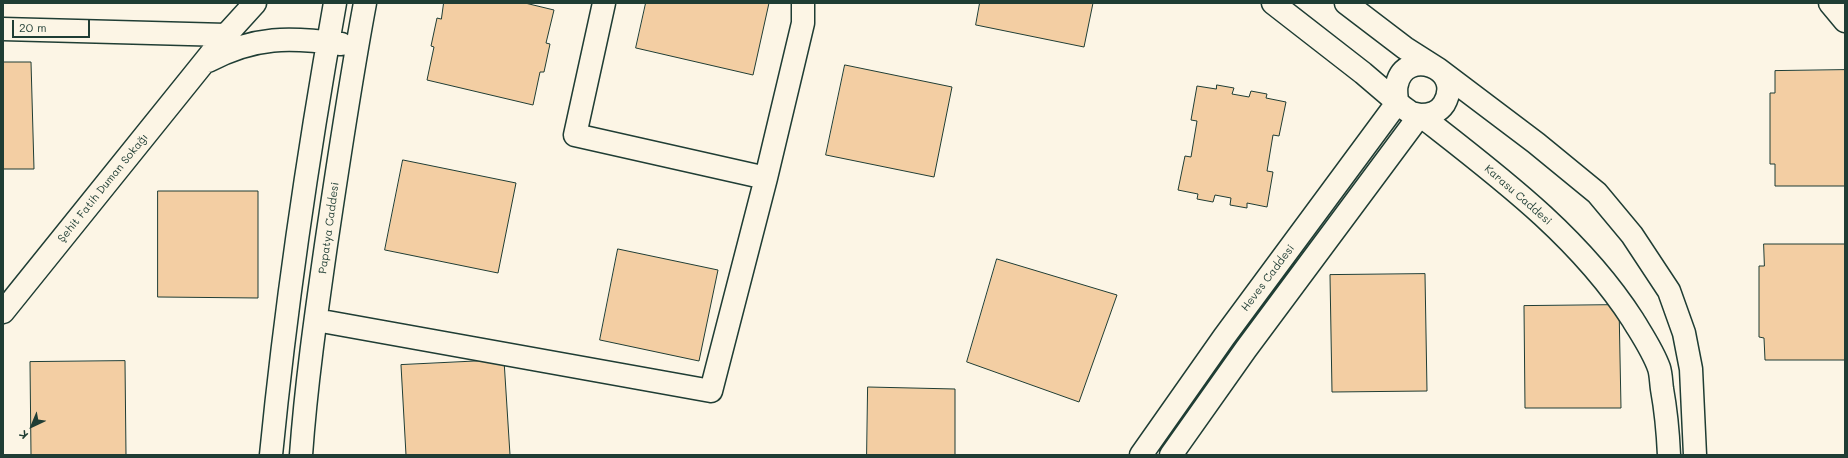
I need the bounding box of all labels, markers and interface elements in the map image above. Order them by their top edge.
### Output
scale bar [14,12,92,38]
text: 20 m [19,19,47,35]
street label: Şehit Fatih Duman Sokağı [55,131,151,245]
street label: Karasu Caddesi [1482,162,1554,228]
street label: Papatya Caddesi [316,181,342,275]
street label: Heves Caddesi [1239,242,1297,314]
north arrow [12,406,52,446]
text: K [15,427,31,443]

